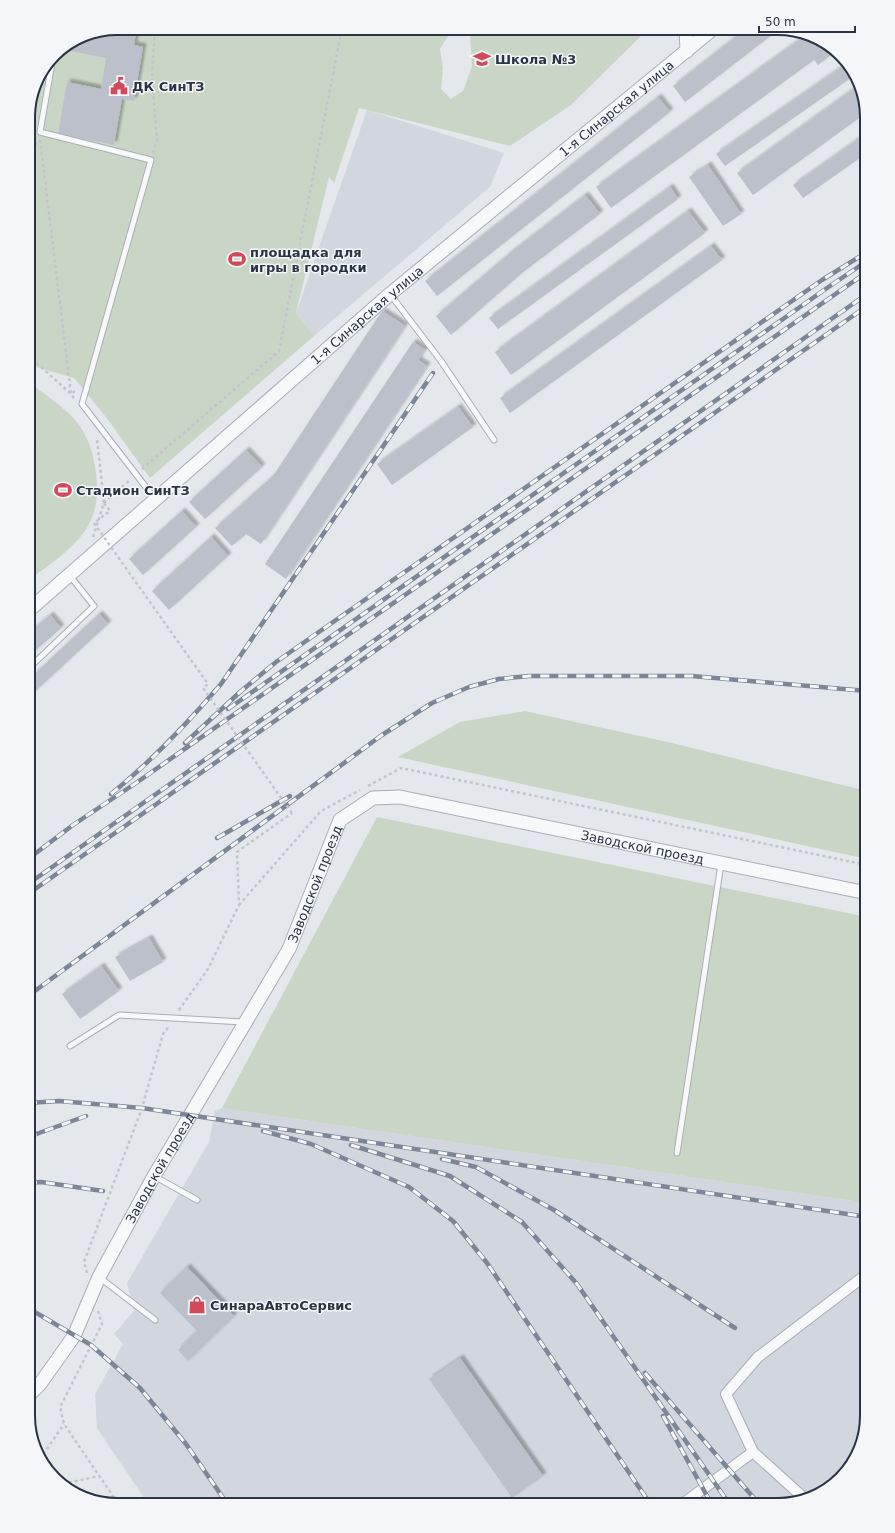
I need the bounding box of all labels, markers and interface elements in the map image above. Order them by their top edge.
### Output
scale bar [759,8,855,34]
text: 50 m [765,15,796,29]
school or university icon: Школа №3 [472,49,492,69]
place label: Школа №3 [495,52,576,67]
street label: 1-я Синарская улица [556,57,677,160]
public building icon: ДК СинТЗ [109,76,129,96]
place label: ДК СинТЗ [132,79,204,94]
place label: площадка для игры в городки [250,245,367,275]
sports icon: площадка для игры в городки [227,249,247,269]
street label: 1-я Синарская улица [308,263,426,368]
sports icon: Стадион СинТЗ [53,480,73,500]
place label: Стадион СинТЗ [76,483,190,498]
street label: Заводской проезд [285,823,345,945]
street label: Заводской проезд [580,827,705,867]
street label: Заводской проезд [123,1110,198,1226]
shop icon: СинараАвтоСервис [187,1295,207,1315]
place label: СинараАвтоСервис [210,1298,352,1313]

